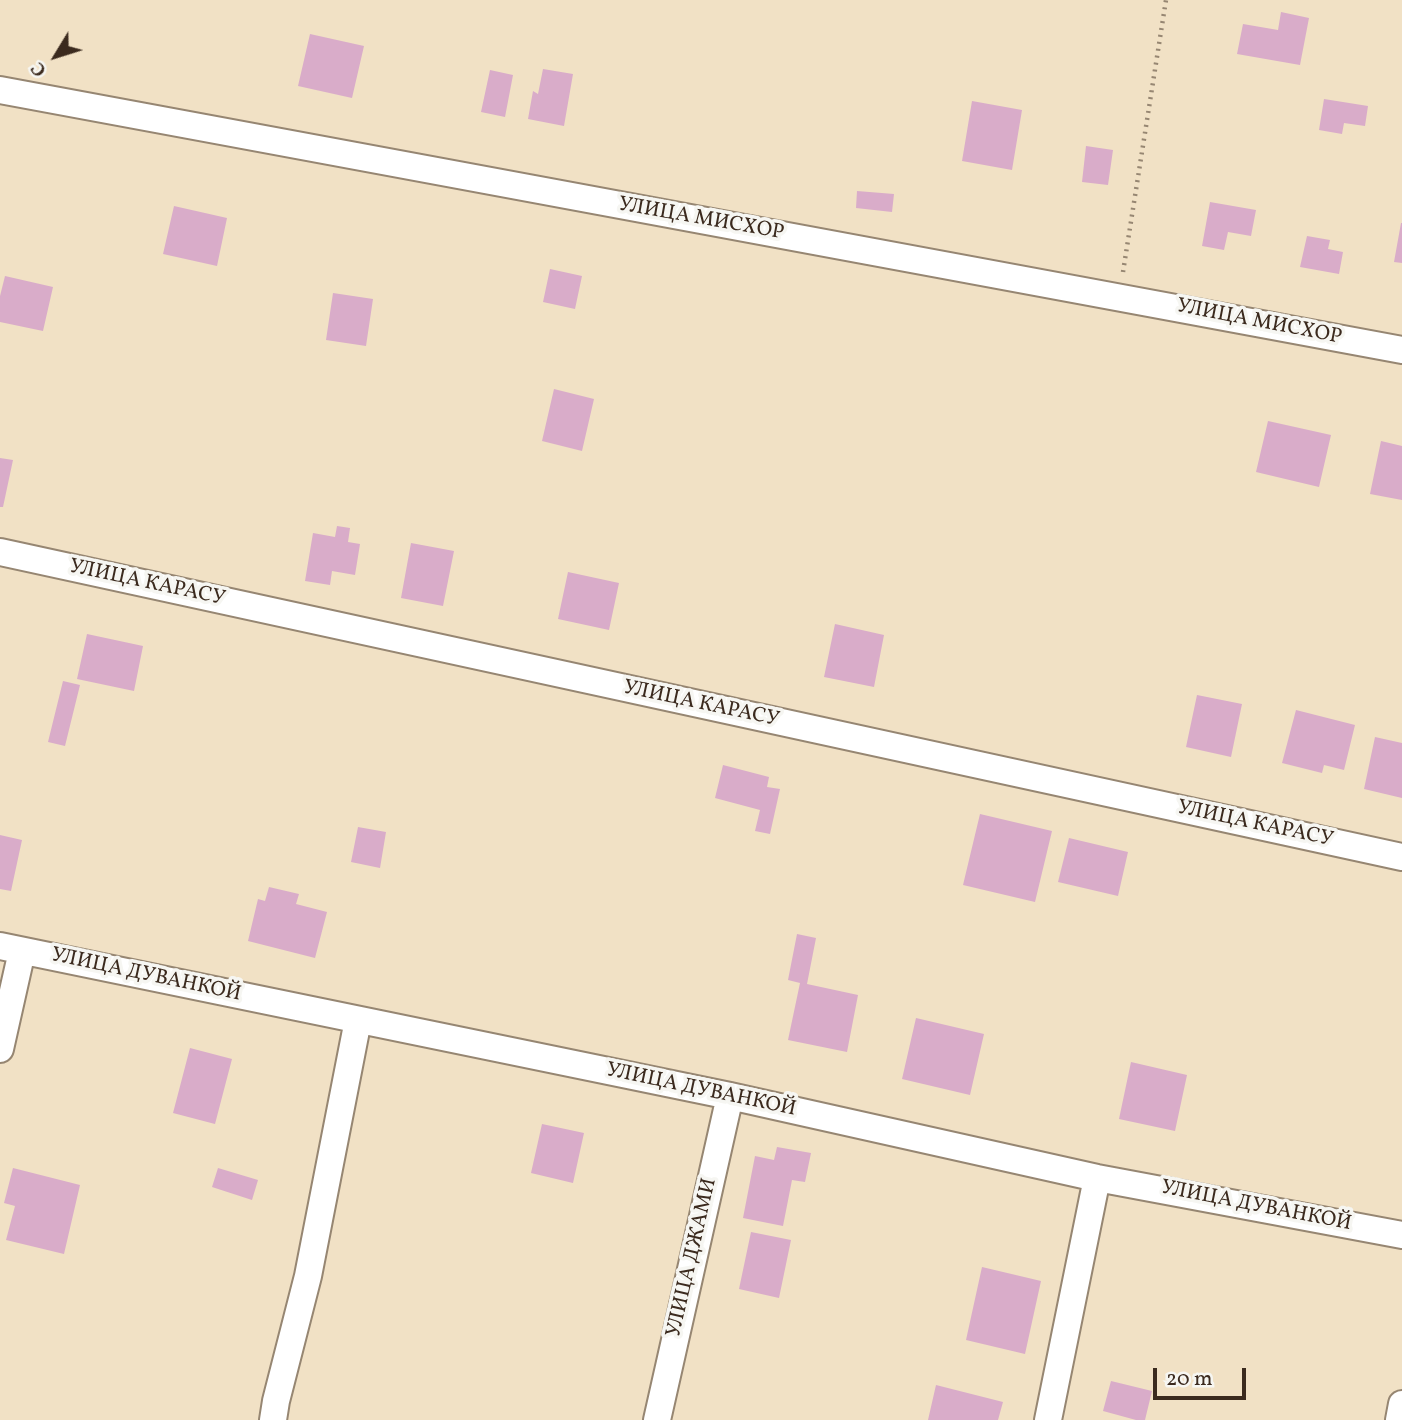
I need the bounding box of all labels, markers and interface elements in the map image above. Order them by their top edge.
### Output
north arrow [21,21,91,91]
text: С [25,56,53,82]
street label: УЛИЦА МИСХОР [616,193,786,247]
street label: УЛИЦА МИСХОР [1174,295,1344,351]
street label: УЛИЦА КАРАСУ [67,555,227,613]
street label: УЛИЦА КАРАСУ [621,676,781,734]
street label: УЛИЦА КАРАСУ [1175,796,1335,854]
street label: УЛИЦА ДУВАНКОЙ [49,944,243,1008]
street label: УЛИЦА ДУВАНКОЙ [604,1059,798,1123]
street label: УЛИЦА ДЖАМИ [662,1176,724,1340]
street label: УЛИЦА ДУВАНКОЙ [1159,1176,1353,1238]
scale bar [1157,1354,1250,1398]
text: 20 m [1166,1365,1212,1394]

